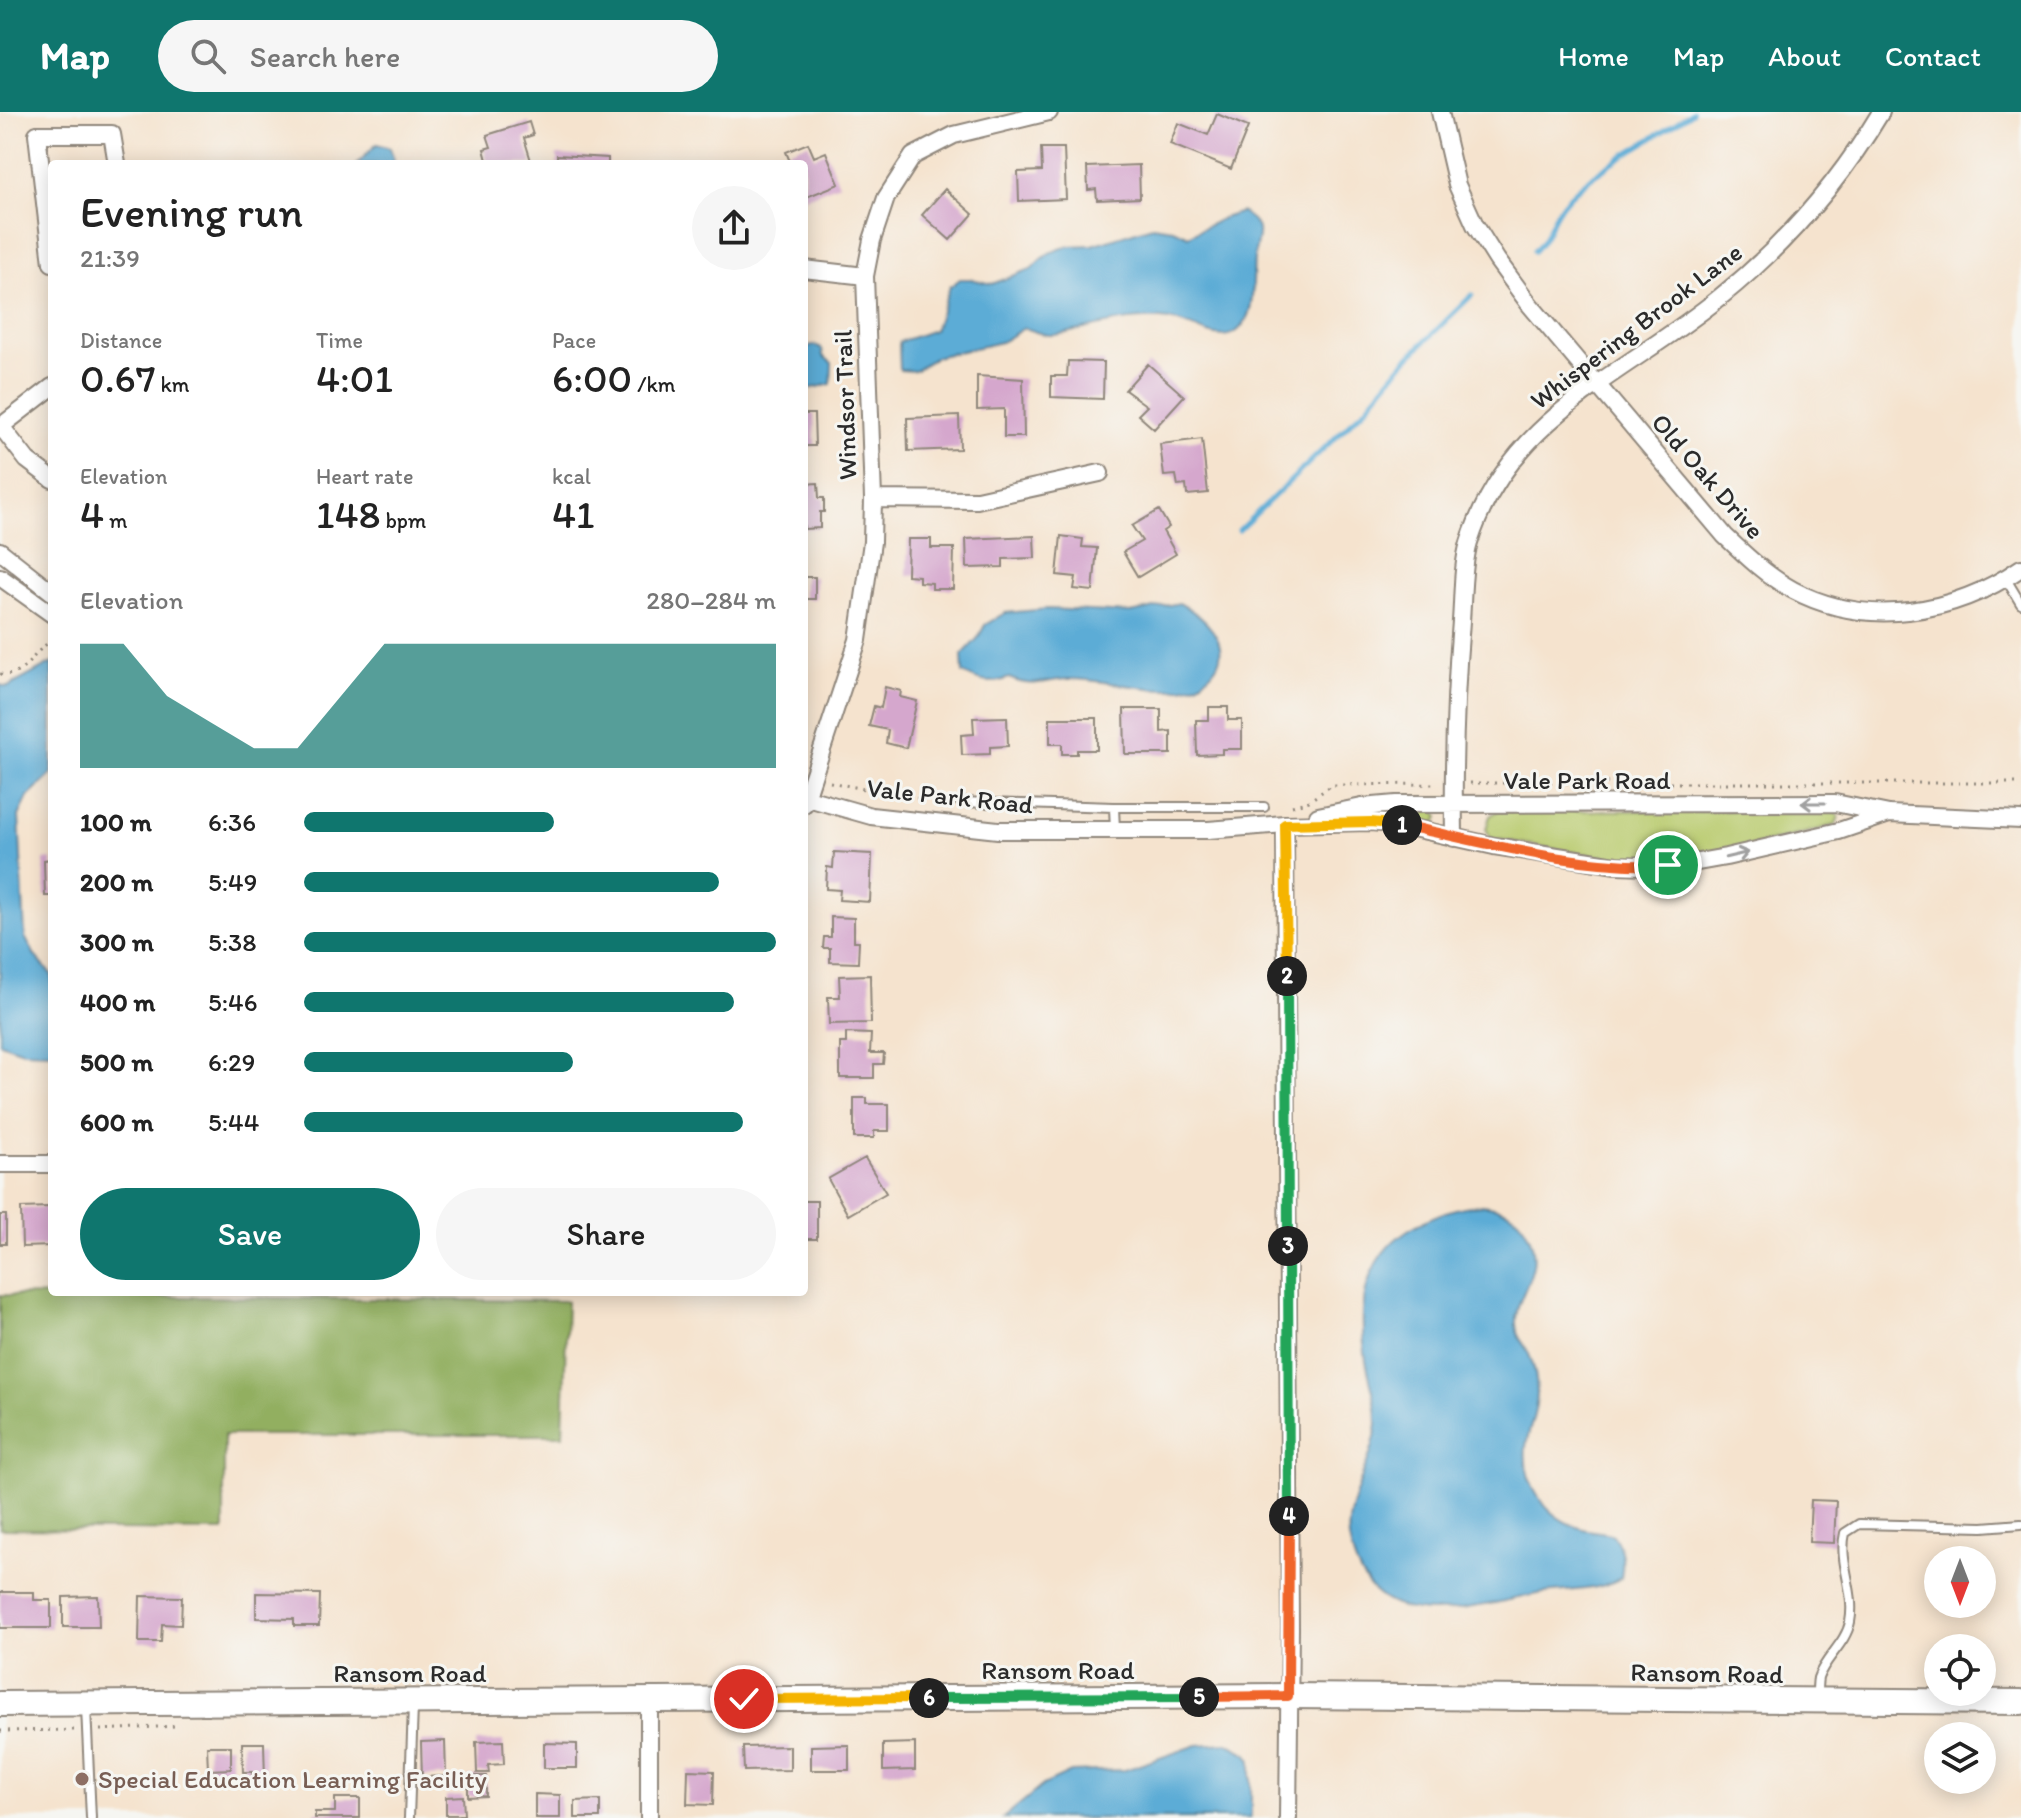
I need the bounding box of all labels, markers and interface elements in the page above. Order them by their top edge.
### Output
search box [158,20,718,92]
text: Map [40,33,110,79]
icon: search [186,34,230,78]
text: Search here [250,38,400,75]
text: Home [1558,39,1629,73]
text: Map [1673,39,1724,73]
text: About [1768,39,1841,73]
text: Contact [1885,39,1981,73]
text: Evening run [80,185,303,238]
button: share [692,186,776,270]
street label: Whispering Brook Lane [1524,236,1748,416]
text: 21:39 [80,242,140,274]
text: Distance [80,327,162,354]
text: Time [316,327,363,354]
text: Pace [552,327,596,354]
street label: Windsor Trail [826,329,864,481]
text: 0.67 [80,354,155,402]
text: 4:01 [316,354,393,402]
text: 6:00 [552,354,632,402]
text: km [155,371,190,398]
text: /km [632,371,676,398]
street label: Old Oak Drive [1645,407,1771,545]
text: Elevation [80,463,167,490]
text: Heart rate [316,463,413,490]
text: kcal [552,463,591,490]
text: 4 [80,490,104,538]
text: 148 [316,490,381,538]
text: 41 [552,490,595,538]
text: m [104,507,128,534]
text: bpm [381,507,426,534]
text: Elevation [80,584,183,616]
text: 280–284 m [646,584,776,616]
street label: Vale Park Road [1503,764,1671,796]
street label: Vale Park Road [865,771,1035,821]
one-way arrow [1800,795,1827,811]
pin: 1 [1382,805,1422,845]
text: 100 m [80,806,152,838]
text: 6:36 [208,806,256,838]
text: 1 [1397,811,1407,838]
pin [1634,831,1702,899]
icon: arrive [1646,843,1690,887]
one-way arrow [1724,847,1750,862]
text: 200 m [80,866,153,898]
text: 5:49 [208,866,257,898]
text: 300 m [80,926,154,958]
text: 5:38 [208,926,256,958]
pin: 2 [1267,956,1307,996]
text: 2 [1281,962,1293,989]
text: 400 m [80,986,155,1018]
text: 5:46 [208,986,257,1018]
text: 500 m [80,1046,153,1078]
text: 6:29 [208,1046,255,1078]
text: 600 m [80,1106,154,1138]
text: 5:44 [208,1106,259,1138]
button: Save [80,1188,420,1280]
button: Share [436,1188,776,1280]
pin: 3 [1268,1226,1308,1266]
text: 3 [1282,1232,1294,1259]
pin: 4 [1269,1496,1309,1536]
text: 4 [1282,1502,1296,1529]
north arrow [1924,1546,1996,1618]
map controls [1924,1546,1996,1794]
button: locate [1924,1634,1996,1706]
street label: Ransom Road [981,1654,1135,1686]
street label: Ransom Road [1630,1656,1785,1690]
street label: Ransom Road [333,1657,487,1689]
pin [710,1665,778,1733]
icon: check [722,1677,766,1721]
pin: 5 [1179,1677,1219,1717]
pin: 6 [909,1678,949,1718]
text: 5 [1193,1683,1205,1710]
text: 6 [923,1684,935,1711]
button: layers [1924,1722,1996,1794]
place label: Special Education Learning Facility [98,1763,487,1795]
marker: Special Education Learning Facility [73,1770,91,1788]

